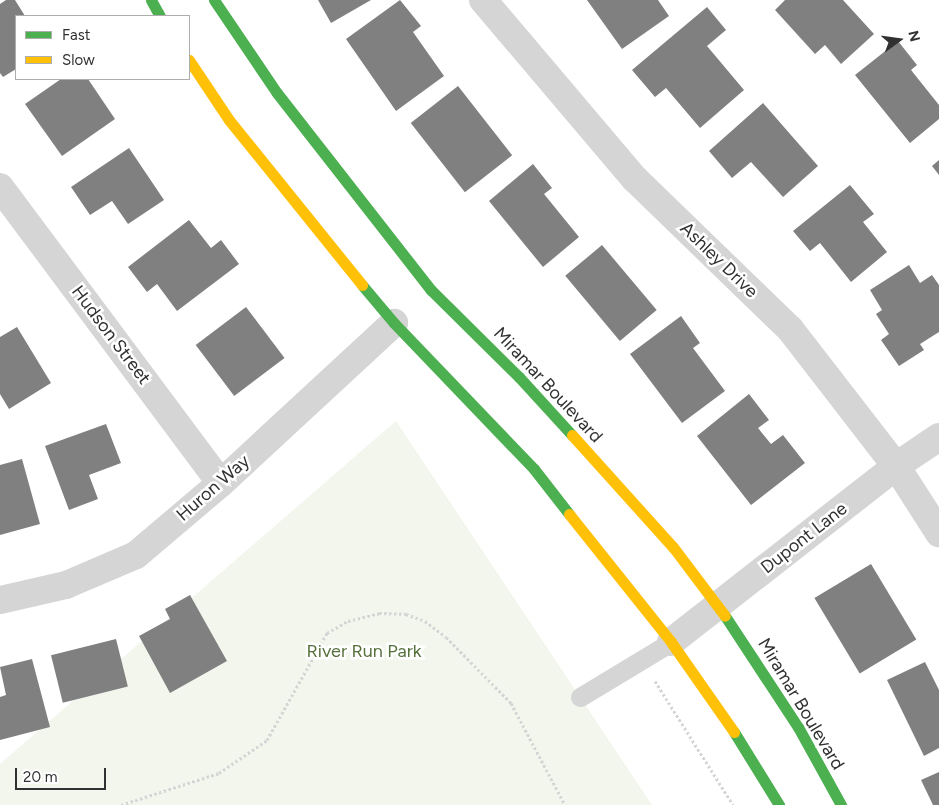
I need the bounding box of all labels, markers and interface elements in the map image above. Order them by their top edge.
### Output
legend [15,15,190,80]
north arrow [874,15,924,65]
text: Fast [62,26,90,44]
text: N [904,29,924,44]
text: Slow [62,51,95,69]
street label: Ashley Drive [676,218,762,302]
street label: Hudson Street [67,281,155,389]
street label: Miramar Boulevard [489,323,607,447]
street label: Huron Way [172,450,254,526]
street label: Dupont Lane [757,498,851,578]
street label: Miramar Boulevard [753,634,849,774]
park label: River Run Park [307,640,421,662]
scale bar [18,758,109,790]
text: 20 m [23,768,57,786]

